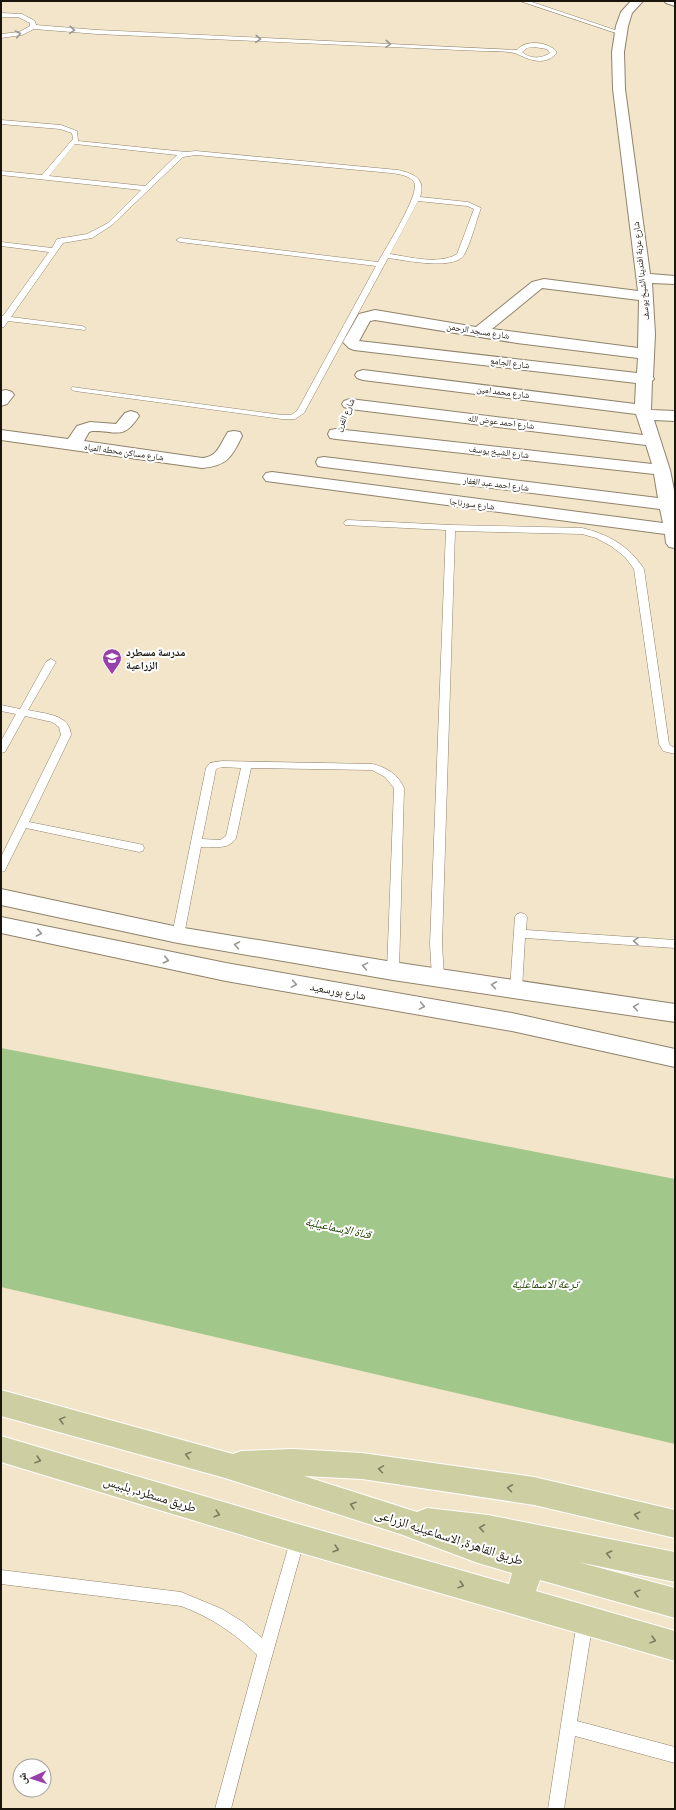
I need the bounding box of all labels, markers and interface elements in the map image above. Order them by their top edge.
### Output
one-way arrow [69,26,75,35]
one-way arrow [15,31,21,39]
one-way arrow [255,34,261,43]
one-way arrow [385,40,391,49]
street label: شارع عزبة افندينا الشيخ يوسف [631,221,652,321]
street label: شارع مسجد الرحمن [446,321,510,342]
street label: شارع الجامع [490,356,530,371]
street label: شارع محمد امين [476,384,530,401]
street label: شارع الفرن [333,397,358,434]
street label: شارع احمد عوض الله [467,413,535,432]
street label: شارع مساكن محطه المياه [83,441,165,464]
street label: شارع الشيخ يوسف [468,444,530,461]
street label: شارع احمد عبد الغفار [461,475,530,494]
street label: شارع سورناجا [449,496,495,513]
place label: مدرسة مسطرد الزراعية [126,646,185,672]
school or university icon: مدرسة مسطرد الزراعية [101,647,123,675]
one-way arrow [36,928,42,936]
one-way arrow [633,937,639,946]
one-way arrow [234,941,240,950]
one-way arrow [163,955,169,963]
one-way arrow [362,963,369,971]
one-way arrow [291,979,297,987]
street label: شارع بورسعيد [309,980,367,1003]
one-way arrow [491,981,497,990]
one-way arrow [419,1001,425,1010]
one-way arrow [633,1003,640,1012]
water label: قناة الإسماعيلية [304,1214,374,1242]
water label: ترعة الاسماعلية [512,1277,581,1291]
one-way arrow [59,1416,66,1425]
one-way arrow [184,1451,191,1460]
one-way arrow [35,1455,42,1464]
one-way arrow [378,1465,385,1474]
street label: طريق مسطرد, بلبيس [101,1473,198,1516]
one-way arrow [507,1484,513,1493]
one-way arrow [349,1502,356,1510]
street label: طريق القاهرة, الاسماعيليه الزراعى [373,1506,525,1569]
one-way arrow [213,1509,220,1518]
one-way arrow [634,1512,640,1520]
one-way arrow [479,1524,485,1533]
one-way arrow [332,1544,339,1553]
one-way arrow [606,1550,613,1558]
one-way arrow [457,1581,464,1589]
one-way arrow [634,1589,641,1598]
one-way arrow [649,1635,656,1644]
north arrow [12,1758,52,1798]
text: ش [16,1772,30,1785]

